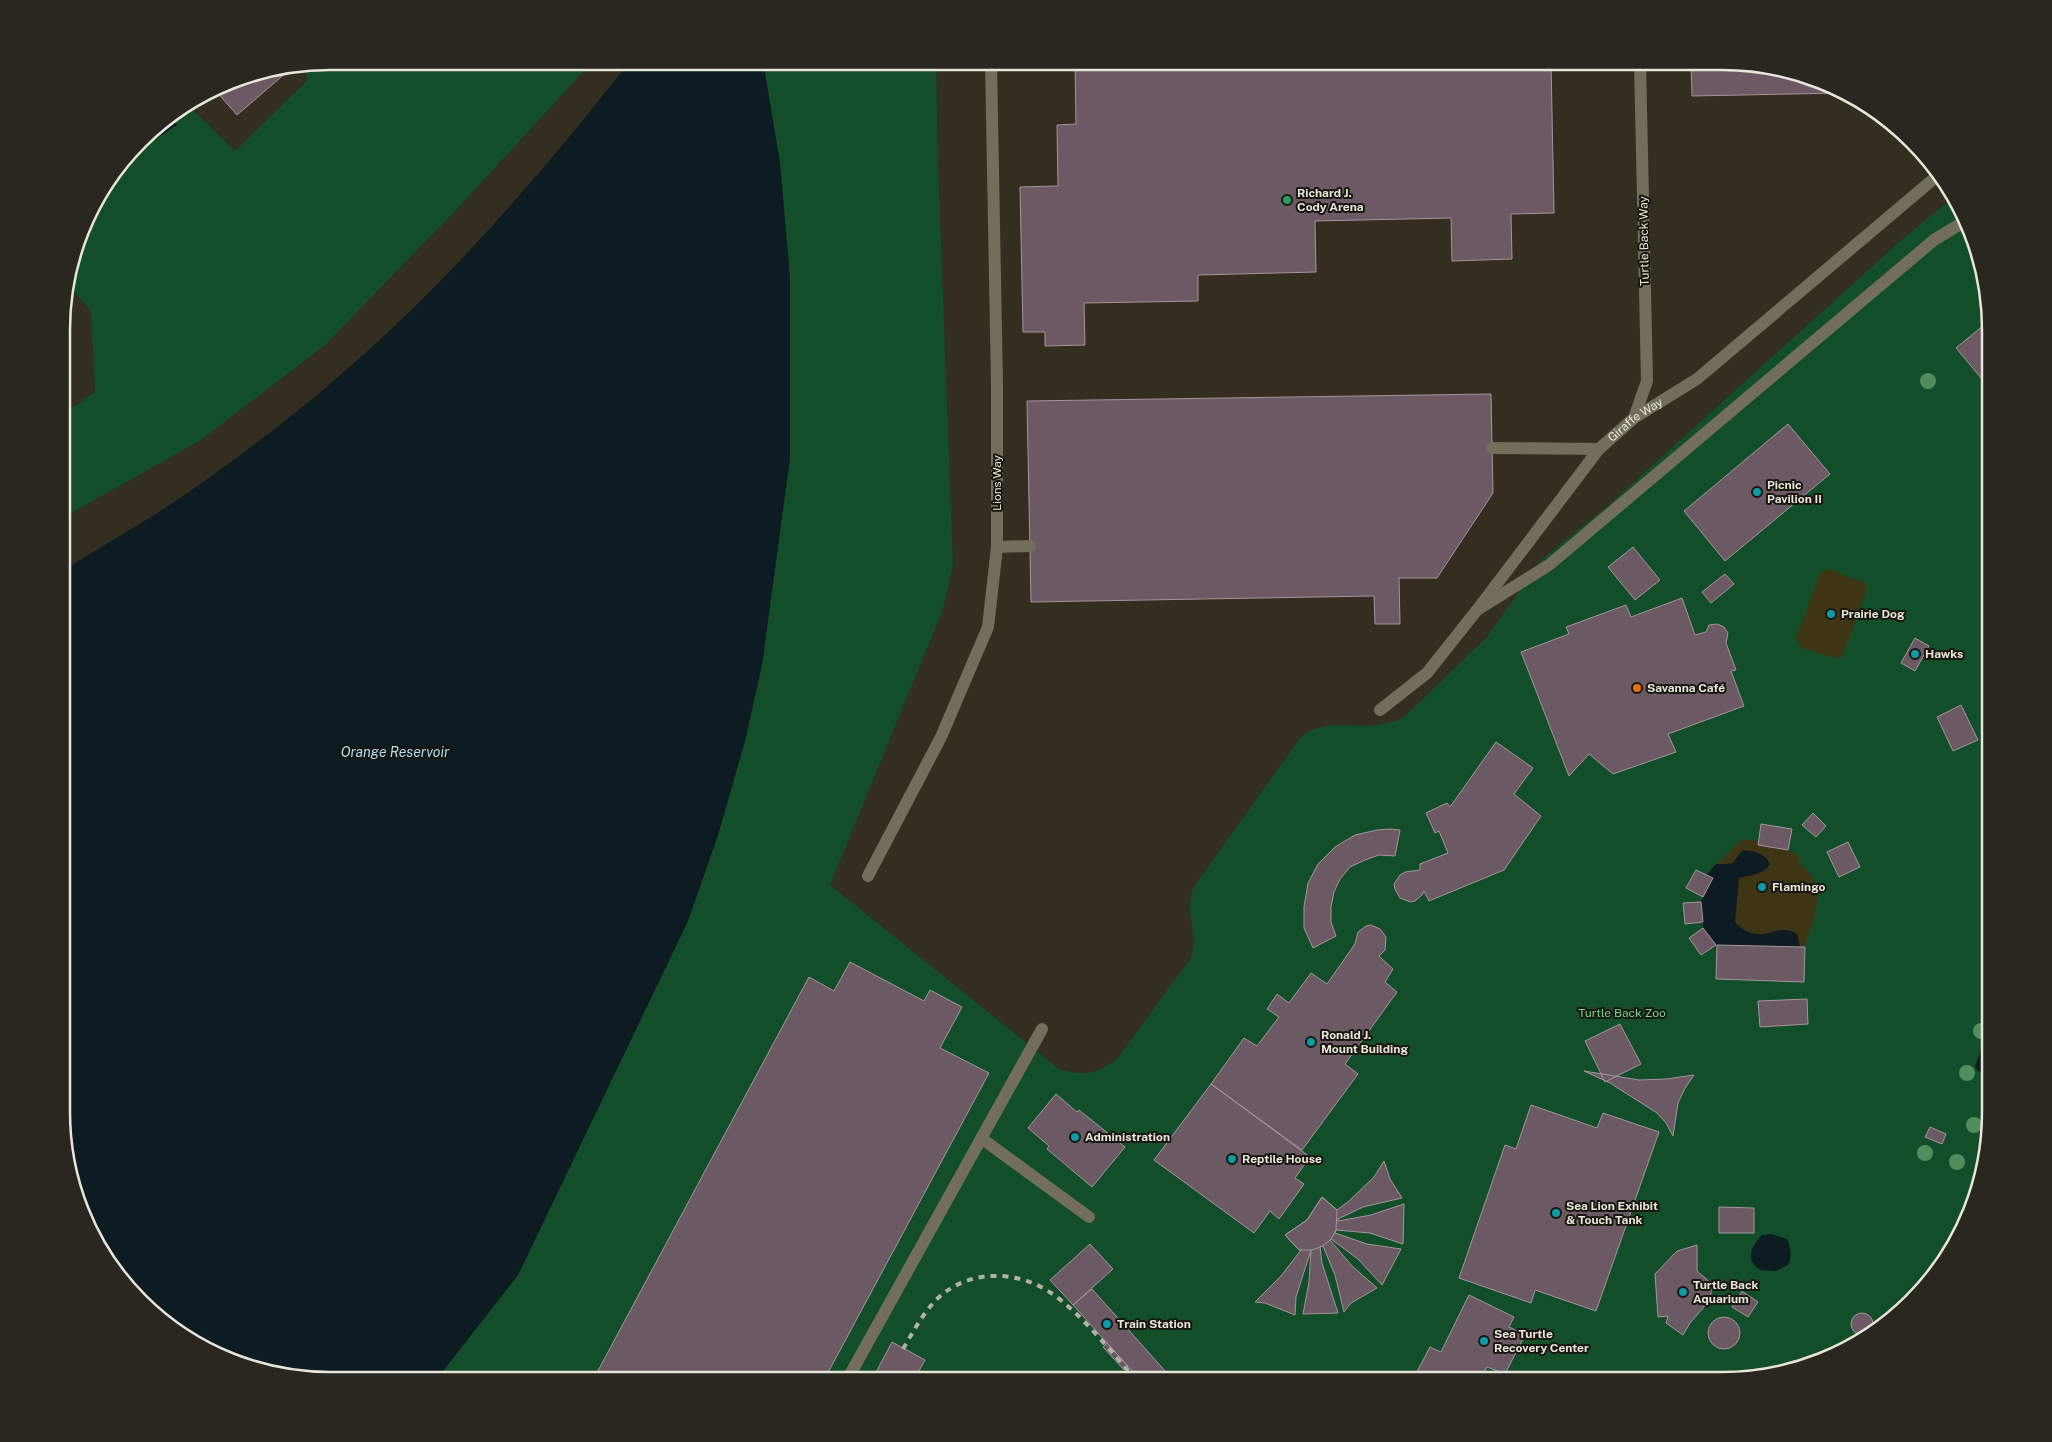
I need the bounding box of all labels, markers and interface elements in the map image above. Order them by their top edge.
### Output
place label: Richard J. Cody Arena [1297,186,1364,214]
marker: Richard J. Cody Arena [1281,194,1293,206]
street label: Turtle Back Way [1636,195,1652,286]
street label: Giraffe Way [1605,395,1666,445]
street label: Lions Way [990,454,1004,511]
place label: Picnic Pavilion II [1767,478,1822,506]
marker: Picnic Pavilion II [1751,486,1763,498]
place label: Prairie Dog [1841,607,1905,621]
marker: Prairie Dog [1825,608,1837,620]
place label: Hawks [1925,647,1963,661]
marker: Hawks [1909,648,1921,660]
place label: Savanna Café [1647,681,1725,695]
marker: Savanna Café [1631,682,1643,694]
water label: Orange Reservoir [341,744,450,760]
place label: Flamingo [1772,880,1826,894]
marker: Flamingo [1756,881,1768,893]
park label: Turtle Back Zoo [1578,1006,1666,1020]
place label: Ronald J. Mount Building [1321,1028,1408,1056]
marker: Ronald J. Mount Building [1305,1036,1317,1048]
place label: Administration [1085,1130,1170,1144]
marker: Administration [1069,1131,1081,1143]
place label: Reptile House [1242,1152,1322,1166]
marker: Reptile House [1226,1153,1238,1165]
place label: Sea Lion Exhibit & Touch Tank [1566,1199,1658,1227]
marker: Sea Lion Exhibit & Touch Tank [1550,1207,1562,1219]
place label: Turtle Back Aquarium [1693,1278,1758,1306]
marker: Turtle Back Aquarium [1677,1286,1689,1298]
place label: Train Station [1117,1317,1191,1331]
marker: Train Station [1101,1318,1113,1330]
place label: Sea Turtle Recovery Center [1494,1327,1589,1355]
marker: Sea Turtle Recovery Center [1478,1335,1490,1347]

